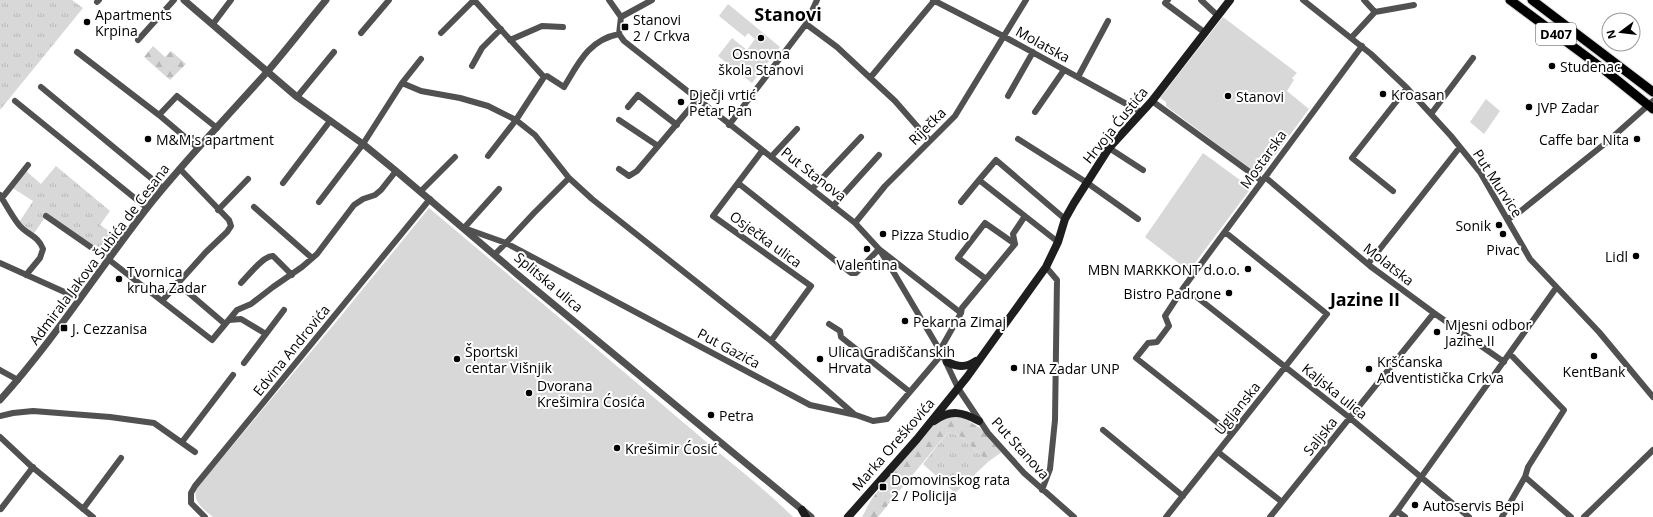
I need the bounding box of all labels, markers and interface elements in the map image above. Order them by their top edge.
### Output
district label: Stanovi [754,2,822,26]
place label: Apartments Krpina [95,5,172,40]
place label: Stanovi 2 / Crkva [633,10,690,45]
north arrow [1601,12,1641,52]
marker: Apartments Krpina [82,17,92,27]
street label: Molatska [1013,21,1073,67]
marker: Stanovi 2 / Crkva [620,22,630,32]
road number: D407 [1536,23,1576,45]
text: N [1602,28,1619,41]
marker: Osnovna škola Stanovi [756,33,766,43]
place label: Osnovna škola Stanovi [718,44,804,79]
place label: Studenac [1560,57,1621,76]
marker: Studenac [1547,61,1557,71]
street label: Hrvoja Ćustića [1078,83,1152,167]
place label: Dječji vrtić Petar Pan [689,85,756,120]
place label: Kroasan [1391,85,1445,104]
place label: Stanovi [1236,87,1284,106]
marker: Kroasan [1378,89,1388,99]
marker: Stanovi [1223,91,1233,101]
marker: Dječji vrtić Petar Pan [676,97,686,107]
place label: JVP Zadar [1535,98,1599,117]
marker: JVP Zadar [1524,102,1534,112]
street label: Riječka [904,103,950,149]
street label: Mostarska [1235,126,1291,192]
place label: M&M's apartment [156,130,274,149]
place label: Caffe bar Nita [1539,130,1629,149]
marker: M&M's apartment [143,134,153,144]
marker: Caffe bar Nita [1632,134,1642,144]
street label: Put Stanova [777,143,851,205]
street label: Put Murvice [1469,145,1527,221]
street label: Admirala Jakova Šubića de Cesana [25,160,173,348]
street label: Osječka ulica [726,206,806,272]
place label: Sonik [1455,216,1492,235]
marker: Sonik [1494,220,1504,230]
place label: Pizza Studio [891,225,969,244]
marker: Pizza Studio [878,229,888,239]
marker: Pivac [1498,229,1508,239]
street label: Molatska [1360,238,1418,290]
place label: Pivac [1486,240,1520,259]
marker: Valentina [862,244,872,254]
place label: Lidl [1605,247,1628,266]
street label: Splitska ulica [511,248,587,316]
marker: Lidl [1631,251,1641,261]
place label: Valentina [837,255,898,274]
place label: MBN MARKKONT d.o.o. [1088,260,1240,279]
place label: Tvornica kruha Zadar [127,262,207,297]
marker: MBN MARKKONT d.o.o. [1243,264,1253,274]
marker: Tvornica kruha Zadar [114,274,124,284]
place label: Bistro Padrone [1124,284,1221,303]
district label: Jazine II [1328,287,1400,311]
marker: Bistro Padrone [1224,288,1234,298]
street label: Edvina Androvića [248,300,334,400]
place label: Pekarna Zimaj [913,312,1006,331]
place label: Mjesni odbor Jazine II [1443,315,1531,350]
marker: Pekarna Zimaj [900,316,910,326]
place label: J. Cezzanisa [70,319,147,338]
marker: J. Cezzanisa [59,323,69,333]
street label: Put Gazića [694,324,764,372]
marker: Mjesni odbor Jazine II [1432,327,1442,337]
place label: Športski centar Višnjik [465,342,552,377]
place label: Ulica Gradiščanskih Hrvata [828,342,955,377]
marker: KentBank [1589,351,1599,361]
place label: Kršćanska Adventistička Crkva [1377,352,1504,387]
marker: Športski centar Višnjik [452,354,462,364]
marker: Ulica Gradiščanskih Hrvata [815,354,825,364]
place label: INA Zadar UNP [1022,359,1120,378]
street label: Kaljska ulica [1298,359,1372,423]
place label: KentBank [1563,362,1626,381]
marker: INA Zadar UNP [1009,363,1019,373]
marker: Kršćanska Adventistička Crkva [1364,364,1374,374]
place label: Dvorana Krešimira Ćosića [537,376,645,411]
street label: Ugljanska [1210,378,1264,438]
marker: Dvorana Krešimira Ćosića [524,388,534,398]
street label: Marka Oreškovića [848,394,938,494]
place label: Petra [719,406,754,425]
marker: Petra [706,410,716,420]
street label: Put Stanova [988,413,1054,483]
street label: Saljska [1299,413,1341,459]
place label: Krešimir Ćosić [625,439,718,458]
marker: Krešimir Ćosić [612,443,622,453]
place label: Domovinskog rata 2 / Policija [891,470,1010,505]
marker: Domovinskog rata 2 / Policija [878,482,888,492]
place label: Autoservis Bepi [1423,496,1524,515]
marker: Autoservis Bepi [1410,500,1420,510]

